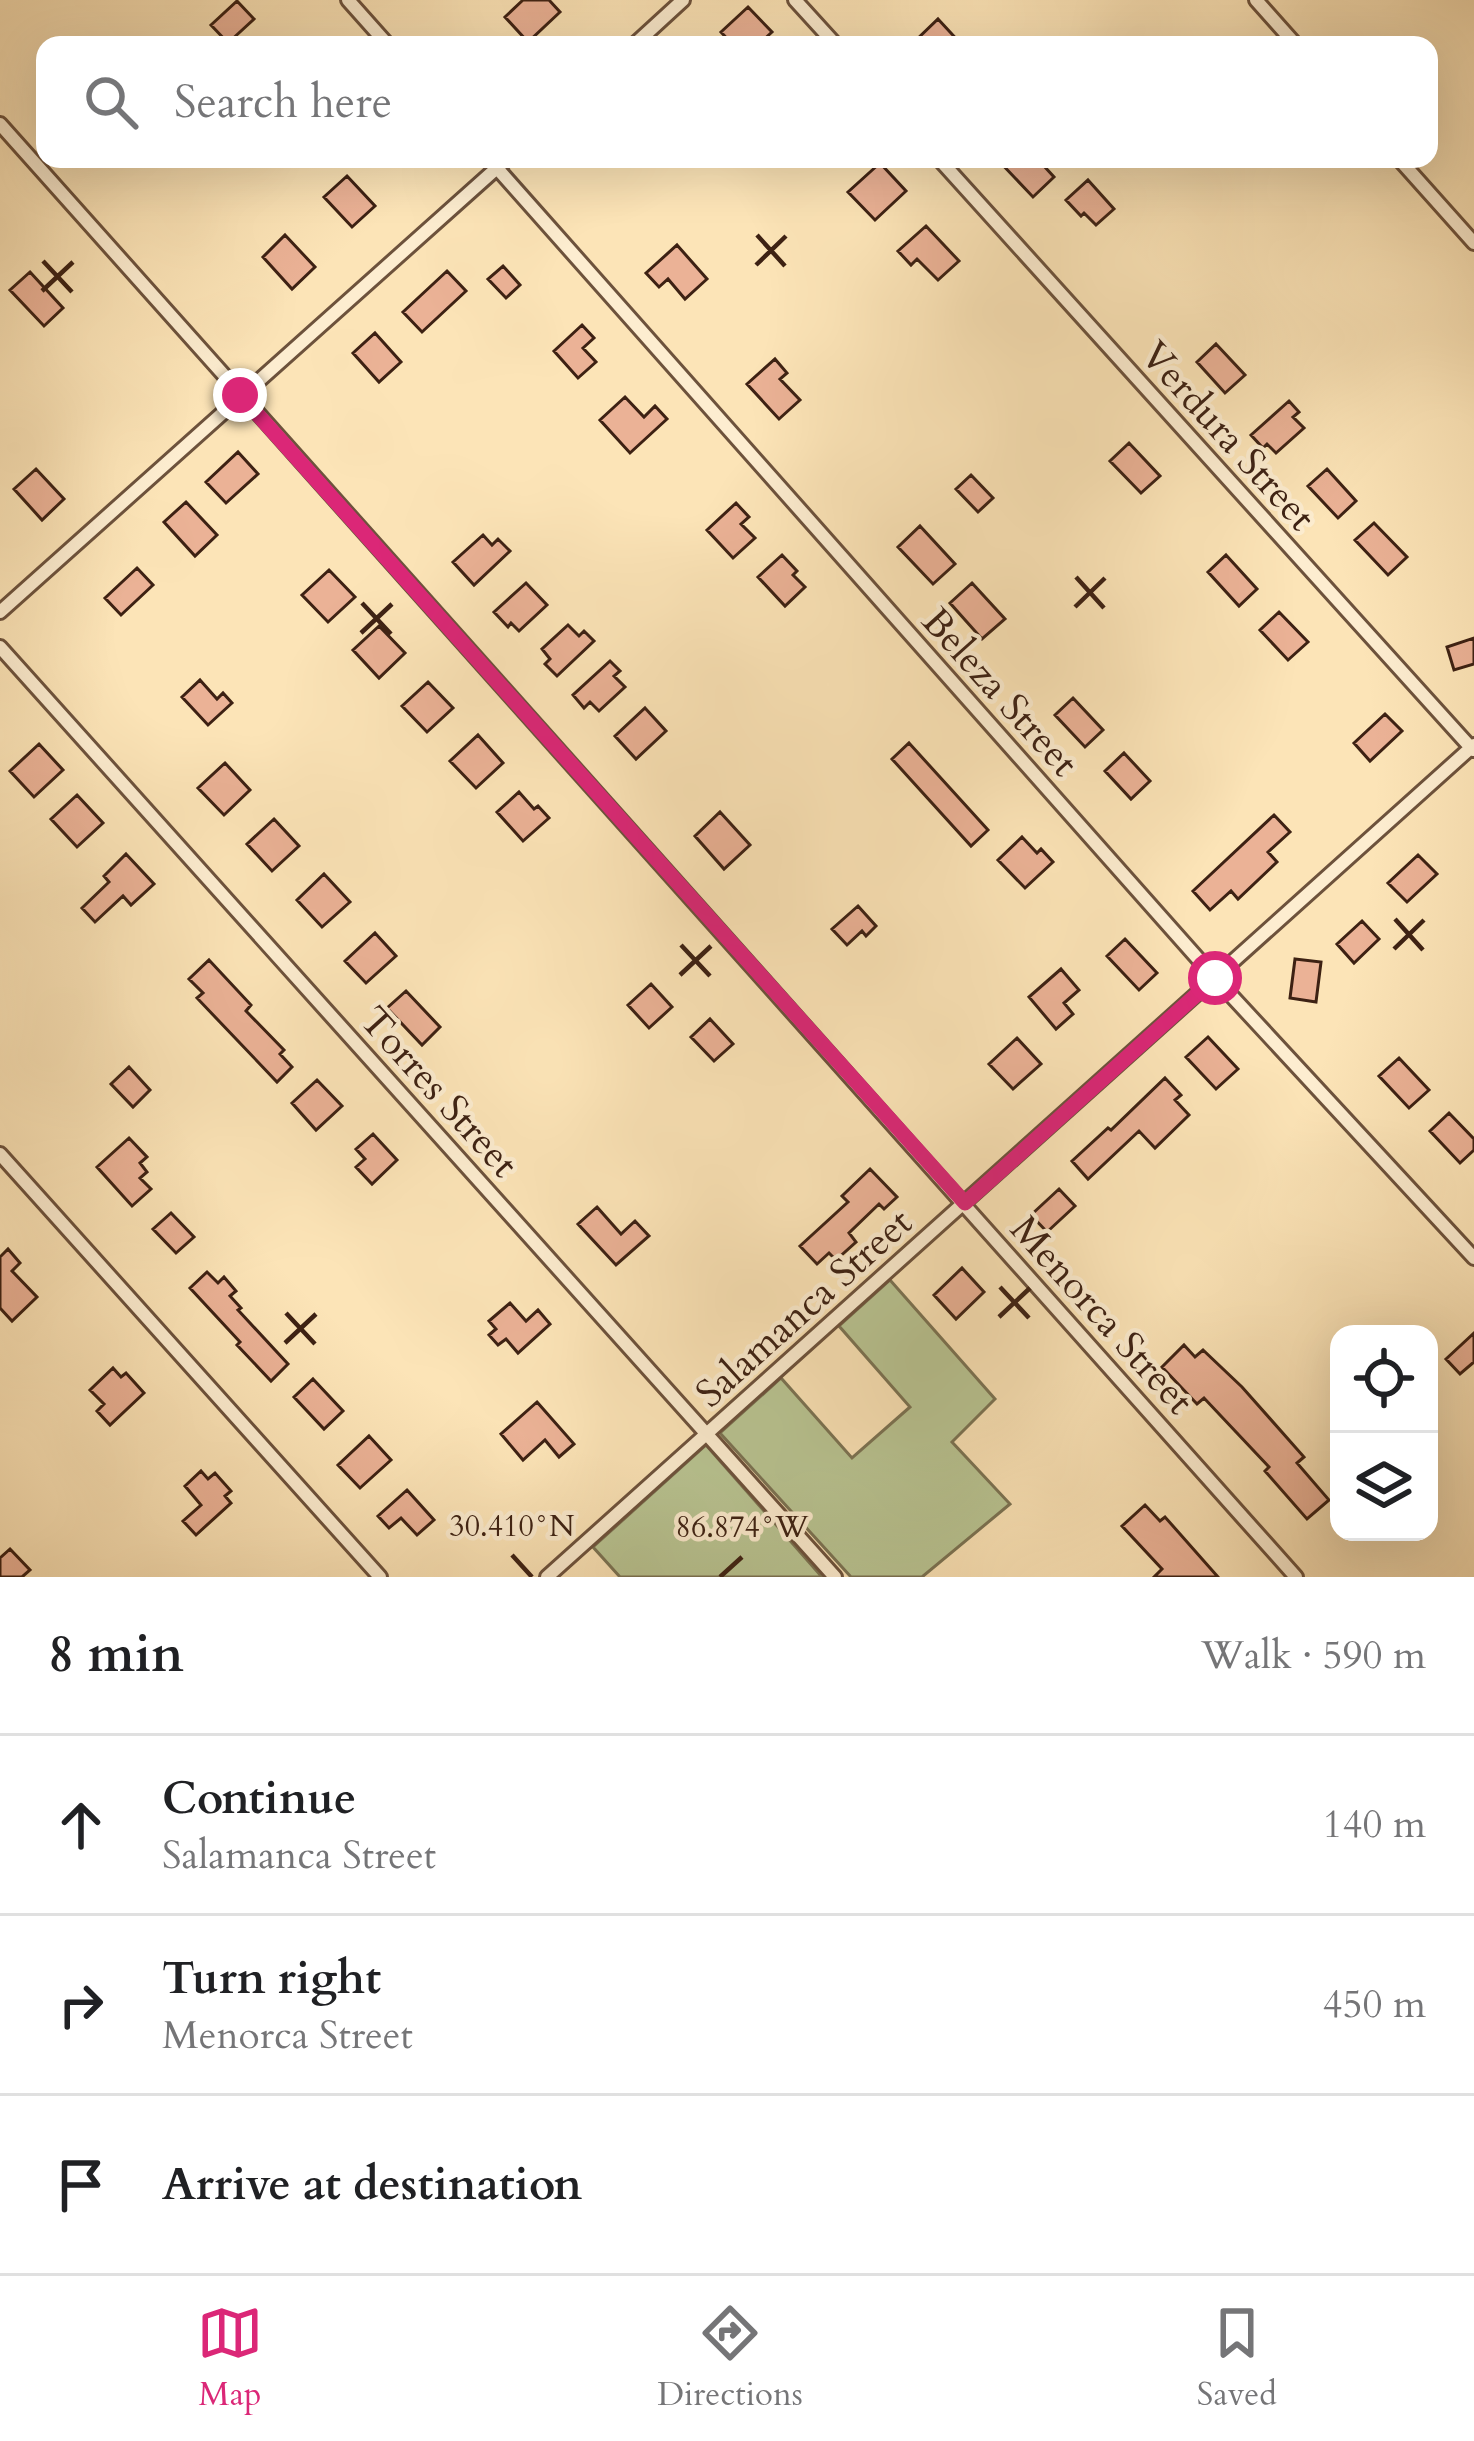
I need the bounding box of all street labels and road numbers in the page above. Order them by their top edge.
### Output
street label: Verdura Street [1129,330,1327,542]
street label: Beleza Street [910,596,1090,788]
street label: Torres Street [348,995,530,1189]
street label: Salamanca Street [684,1197,924,1420]
street label: Menorca Street [998,1204,1206,1426]

